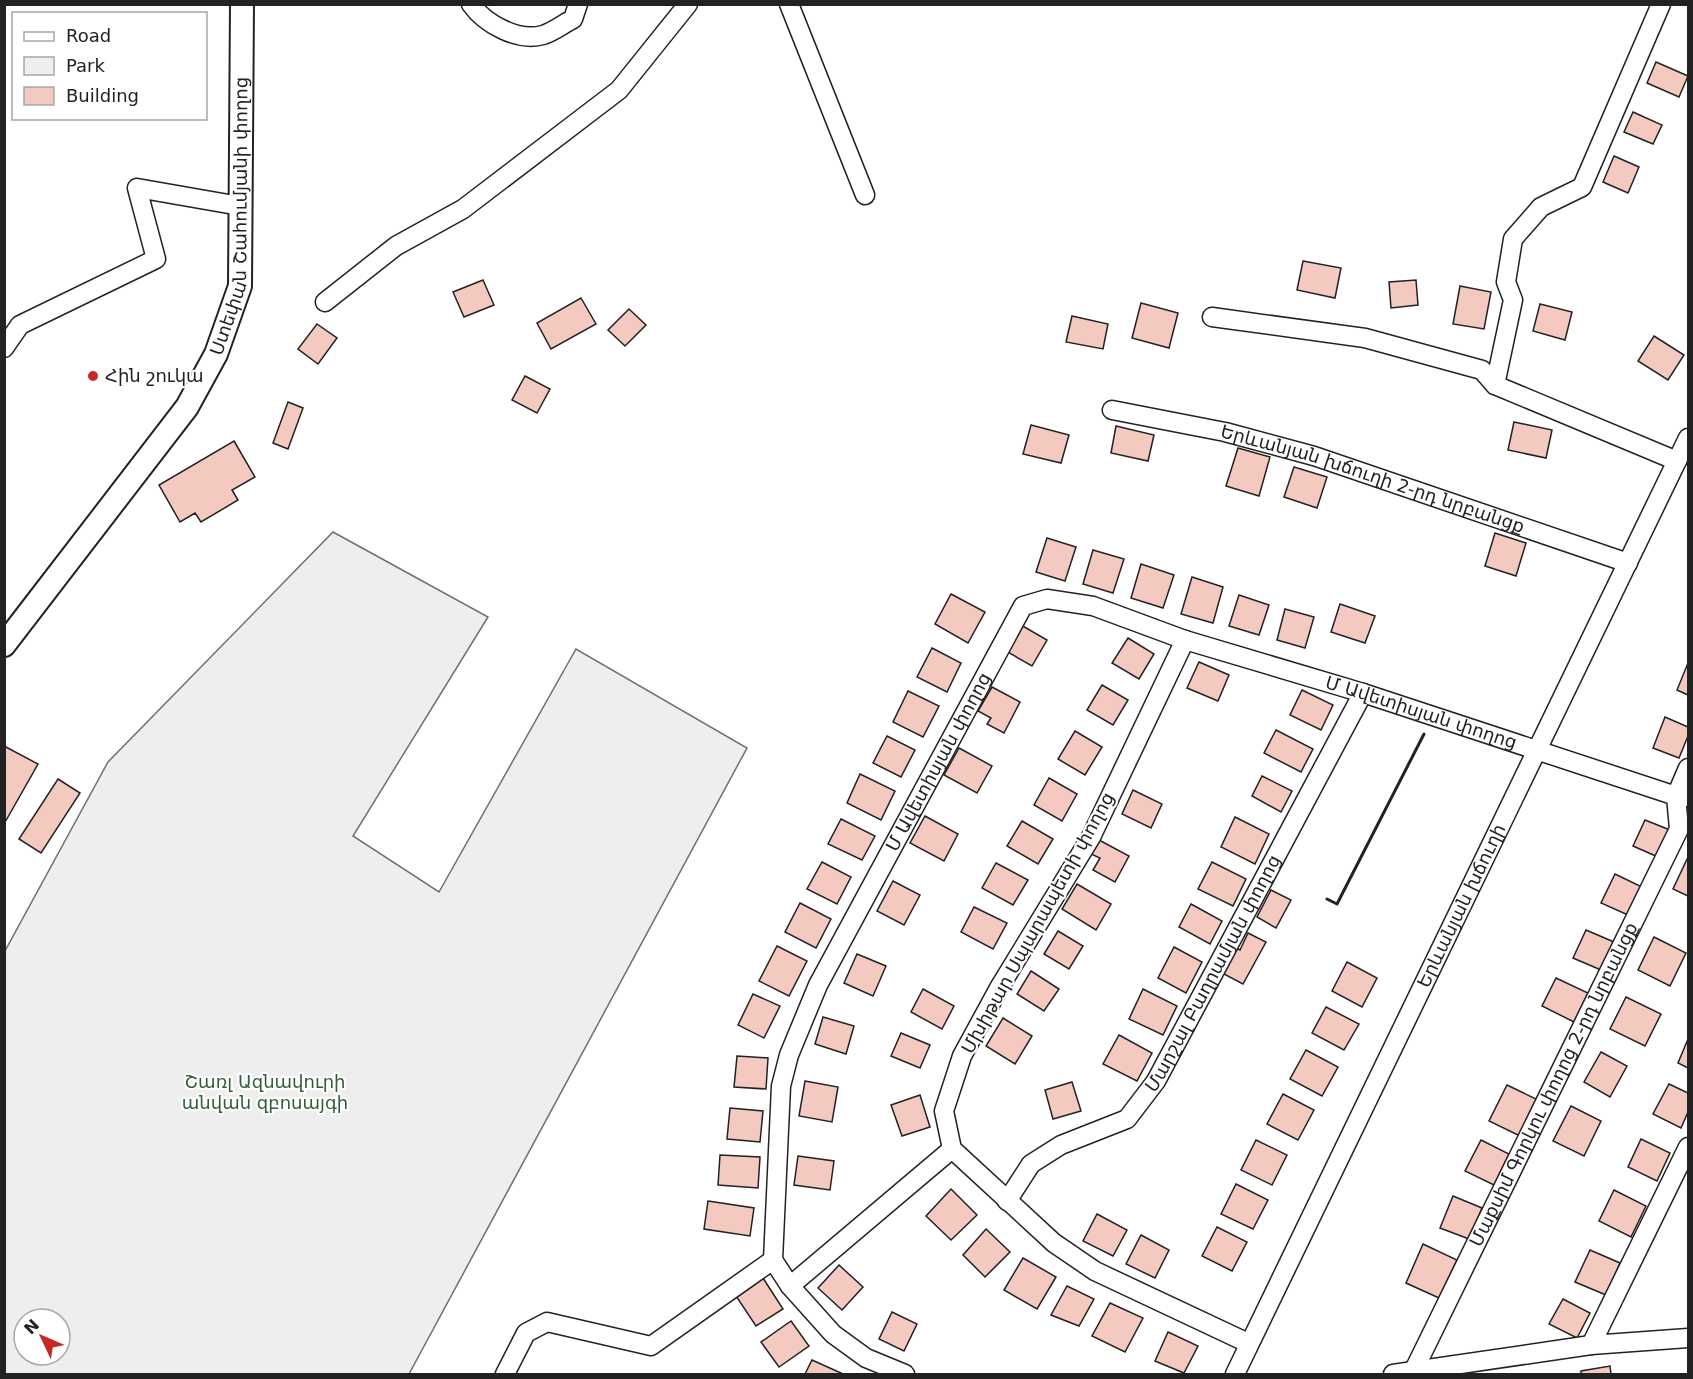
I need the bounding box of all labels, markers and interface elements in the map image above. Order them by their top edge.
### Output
legend [12,12,207,120]
text: Road [66,25,111,46]
text: Park [66,55,105,76]
street label: Ստեփան Շահումյանի փողոց [205,77,251,358]
text: Building [66,85,139,106]
place label: Հին շուկա [105,365,204,386]
marker: Հին շուկա [86,369,100,383]
street label: Երևանյան խճուղի 2-րդ նրբանցք [1219,420,1527,537]
street label: Մ Ավետիսյան փողոց [881,669,995,855]
street label: Մ Ավետիսյան փողոց [1323,671,1520,753]
street label: Մխիթար Սպարապետի փողոց [957,789,1118,1057]
street label: Երևանյան խճուղի [1413,821,1509,991]
street label: Մարշալ Բաղրամյան փողոց [1140,851,1285,1096]
street label: Մաքսիմ Գորկու փողոց 2-րդ նրբանցք [1465,919,1642,1250]
park label: Շառլ Ազնավուրի անվան զբոսայգի [182,1071,348,1113]
north arrow [12,1307,72,1367]
text: N [20,1316,43,1338]

